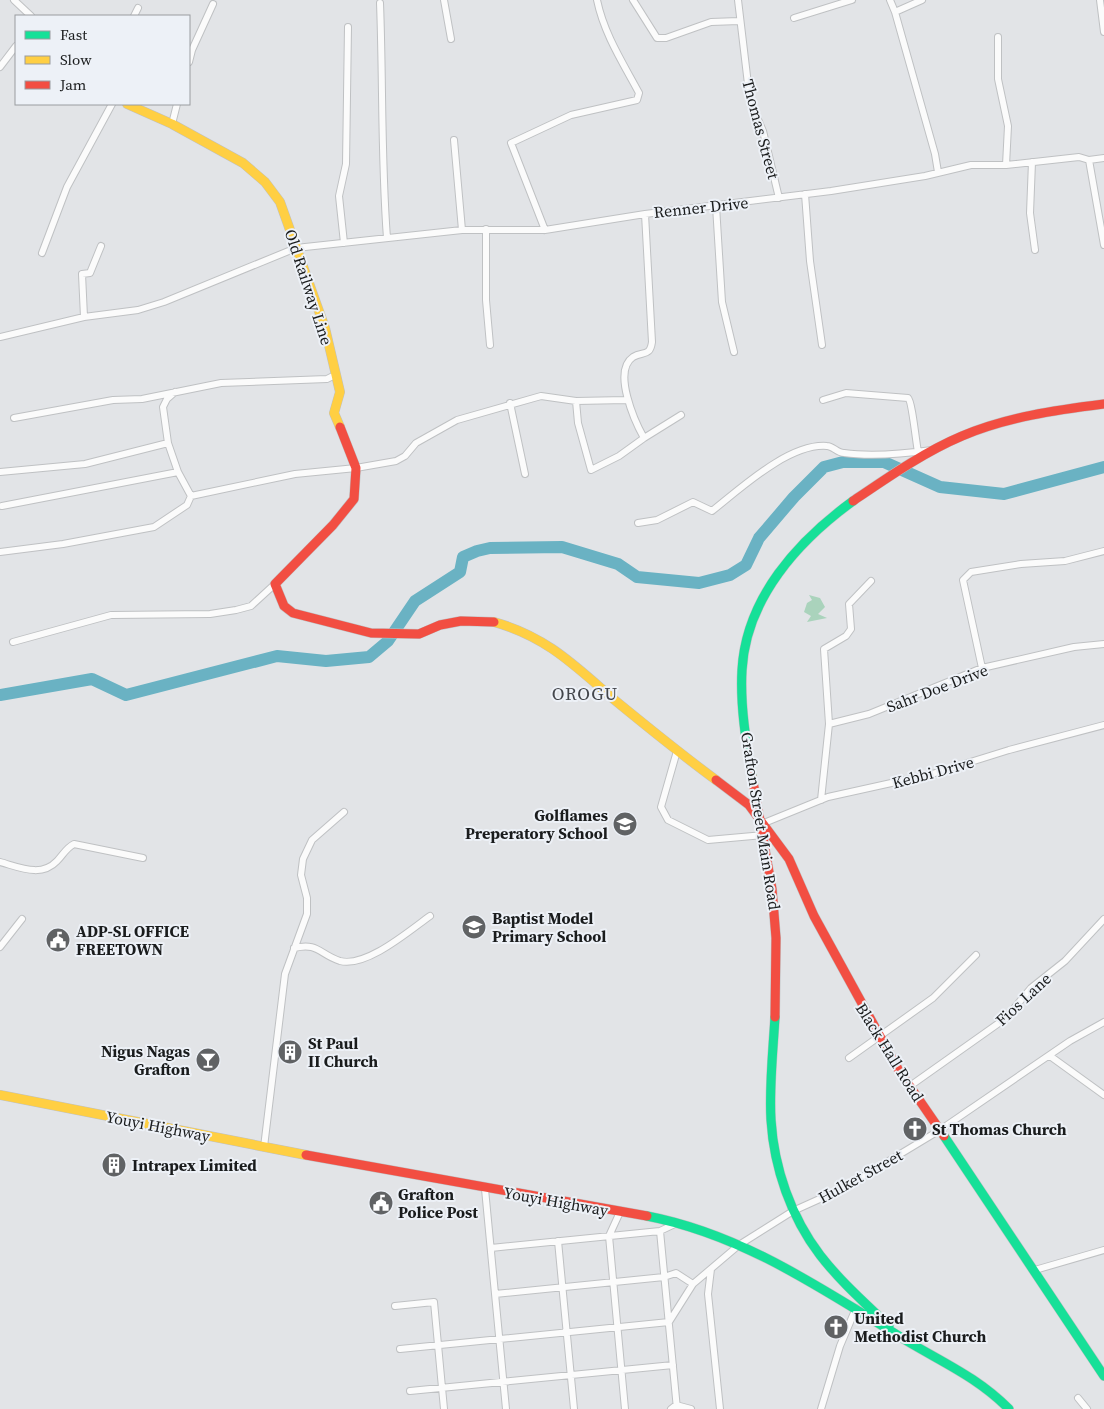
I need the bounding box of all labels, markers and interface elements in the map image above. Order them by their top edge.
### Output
legend [15,15,190,105]
text: Fast [60,24,87,45]
text: Slow [60,49,92,70]
text: Jam [59,74,87,95]
street label: Thomas Street [737,77,785,182]
street label: Renner Drive [653,191,749,223]
street label: Old Railway Line [280,226,338,348]
street label: Sahr Doe Drive [883,659,991,717]
district label: OROGU [552,681,618,706]
street label: Grafton Street Main Road [736,730,786,912]
street label: Kebbi Drive [890,751,976,793]
place label: Golflames Preperatory School [465,804,608,844]
school or university icon: Golflames Preperatory School [612,811,638,837]
place label: Baptist Model Primary School [492,907,606,947]
school or university icon: Baptist Model Primary School [461,914,487,940]
place label: ADP-SL OFFICE FREETOWN [76,920,189,960]
public building icon: ADP-SL OFFICE FREETOWN [45,927,71,953]
street label: Fios Lane [990,968,1056,1030]
street label: Black Hall Road [851,998,929,1106]
place label: St Paul II Church [308,1032,378,1072]
building icon: St Paul II Church [277,1039,303,1065]
place label: Nigus Nagas Grafton [101,1040,190,1080]
bar icon: Nigus Nagas Grafton [195,1047,221,1073]
street label: Youyi Highway [104,1105,213,1147]
church icon: St Thomas Church [902,1116,928,1142]
place label: St Thomas Church [932,1118,1067,1140]
street label: Hulket Street [814,1143,907,1208]
building icon: Intrapex Limited [101,1152,127,1178]
place label: Intrapex Limited [132,1154,257,1176]
street label: Youyi Highway [502,1181,611,1221]
place label: Grafton Police Post [398,1183,478,1223]
public building icon: Grafton Police Post [368,1190,394,1216]
place label: United Methodist Church [854,1307,986,1347]
church icon: United Methodist Church [823,1314,849,1340]

